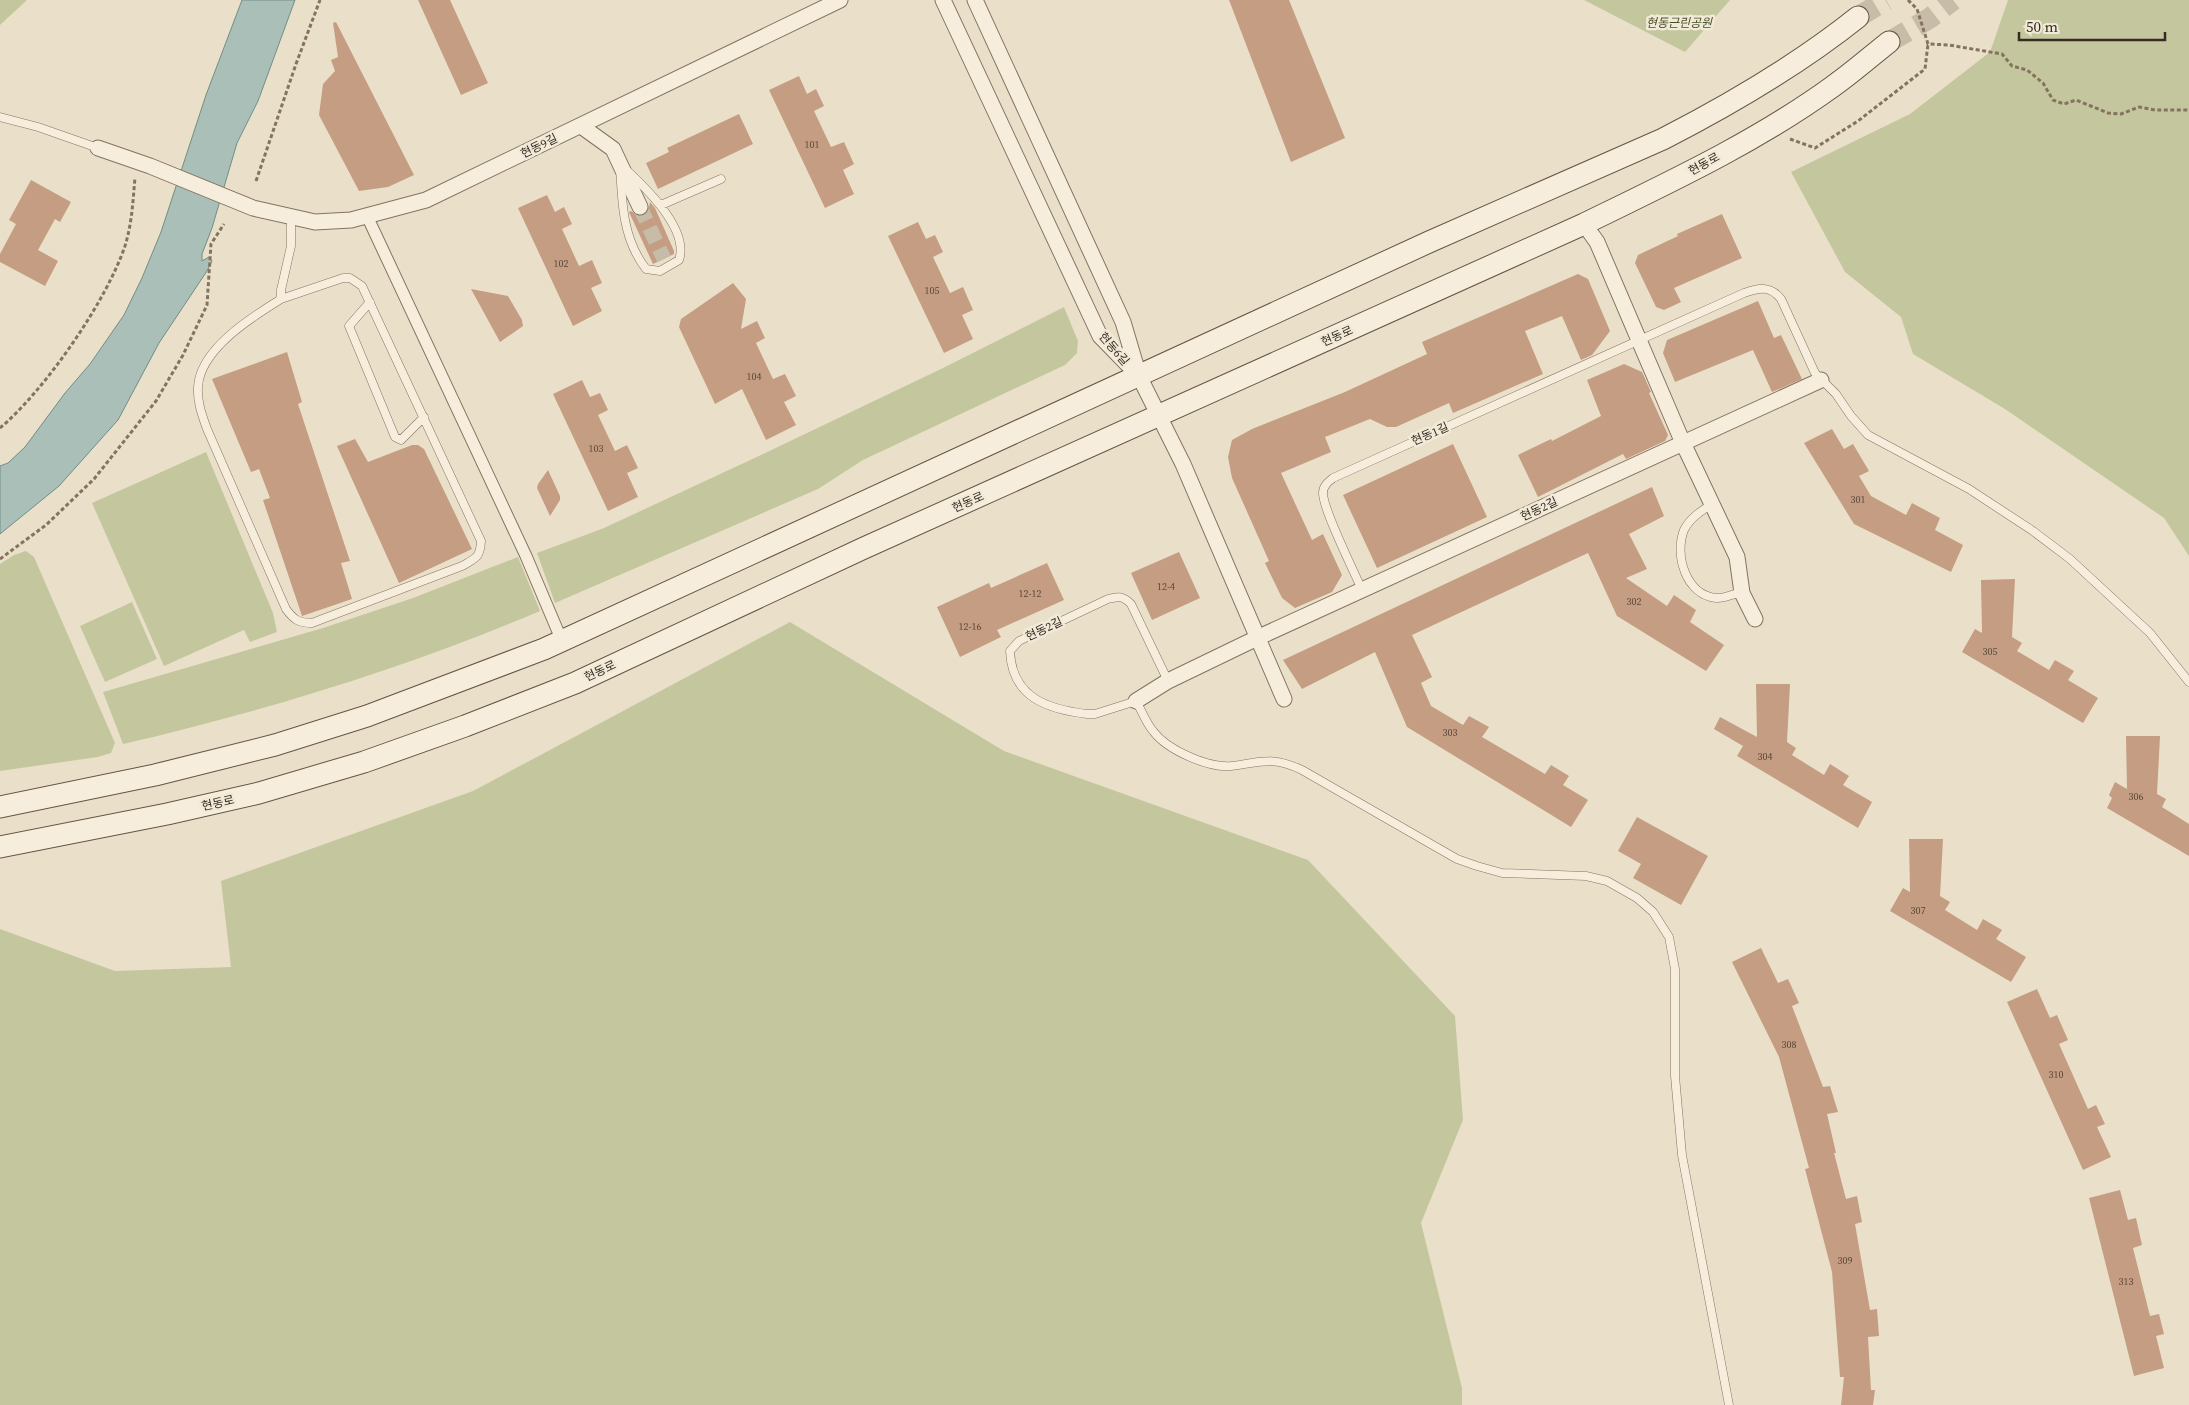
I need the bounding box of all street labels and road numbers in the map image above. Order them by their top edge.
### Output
street label: 현동9길 [518,130,560,162]
street label: 현동로 [1686,149,1722,179]
street label: 현동로 [1319,322,1355,350]
street label: 현동6길 [1095,329,1133,369]
street label: 현동1길 [1409,419,1451,449]
street label: 현동로 [950,488,986,516]
street label: 현동2길 [1518,493,1560,525]
street label: 현동2길 [1023,613,1065,645]
street label: 현동로 [582,657,618,685]
street label: 현동로 [200,791,236,815]

